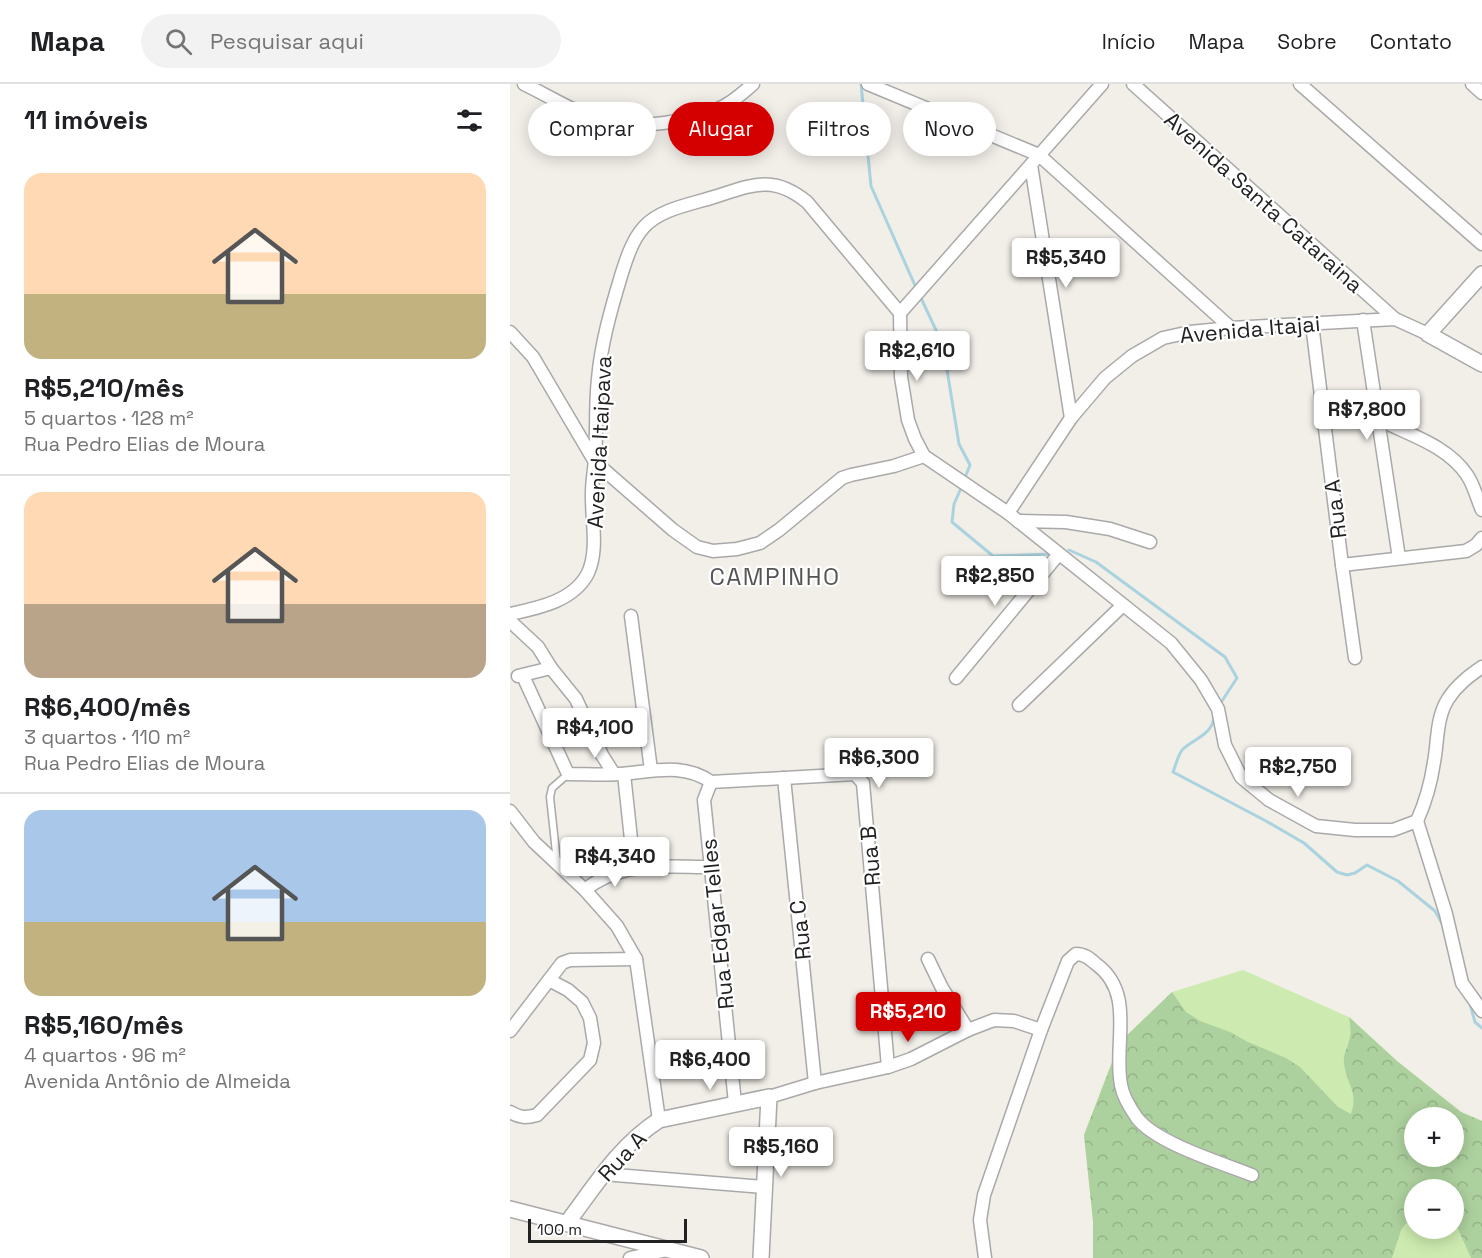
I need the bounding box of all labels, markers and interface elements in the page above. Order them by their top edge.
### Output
search box [141,14,561,68]
text: Mapa [30,23,105,59]
icon: search [162,25,195,58]
text: Pesquisar aqui [210,27,364,55]
text: Início [1102,28,1155,55]
text: Mapa [1188,28,1244,55]
text: Sobre [1277,28,1337,55]
text: Contato [1370,28,1452,55]
chip: Comprar [528,102,656,156]
chip: Alugar [668,102,774,156]
chip: Filtros [786,102,891,156]
chip: Novo [903,102,996,156]
text: 11 imóveis [24,103,148,137]
icon: filters [453,104,486,137]
street label: Avenida Santa Cataraina [1159,105,1369,299]
icon: home [201,212,309,320]
pin: R$5,340 [1011,238,1121,289]
text: R$5,340 [1026,244,1106,270]
street label: Avenida Itajai [1179,309,1321,349]
pin: R$2,610 [862,331,972,382]
text: R$2,610 [879,337,955,363]
street label: Avenida Itaipava [580,354,618,529]
text: R$5,210/mês [24,371,184,405]
pin: R$7,800 [1312,390,1422,441]
text: R$7,800 [1328,396,1406,422]
text: 5 quartos · 128 m² [24,405,194,431]
text: Rua Pedro Elias de Moura [24,431,265,457]
street label: Rua A [1317,478,1353,540]
icon: home [201,531,309,639]
pin: R$2,850 [940,556,1050,607]
district label: CAMPINHO [709,561,841,592]
text: R$2,850 [955,562,1035,588]
text: R$6,400/mês [24,690,191,724]
pin: R$4,100 [540,708,650,759]
text: R$4,100 [556,714,634,740]
text: 3 quartos · 110 m² [24,724,190,750]
pin: R$6,300 [824,738,934,789]
text: R$6,300 [838,744,920,770]
pin: R$2,750 [1243,747,1353,798]
text: Rua Pedro Elias de Moura [24,750,265,776]
text: R$2,750 [1259,753,1337,779]
street label: Rua B [853,825,887,887]
pin: R$4,340 [560,837,670,888]
street label: Rua Edgar Telles [694,837,740,1011]
text: R$4,340 [574,843,656,869]
icon: home [201,849,309,957]
street label: Rua C [783,899,817,961]
pin: R$5,210 [853,992,963,1043]
text: R$5,210 [870,998,946,1024]
text: R$5,160/mês [24,1008,184,1042]
pin: R$6,400 [655,1040,765,1091]
text: 4 quartos · 96 m² [24,1042,186,1068]
text: R$6,400 [669,1046,751,1072]
text: Avenida Antônio de Almeida [24,1068,291,1094]
map controls [1404,1107,1464,1239]
button: + [1404,1107,1464,1167]
street label: Rua A [592,1125,653,1187]
pin: R$5,160 [726,1127,836,1178]
text: R$5,160 [743,1133,819,1159]
button: − [1404,1179,1464,1239]
scale bar [528,1216,687,1244]
text: 100 m [537,1219,582,1240]

